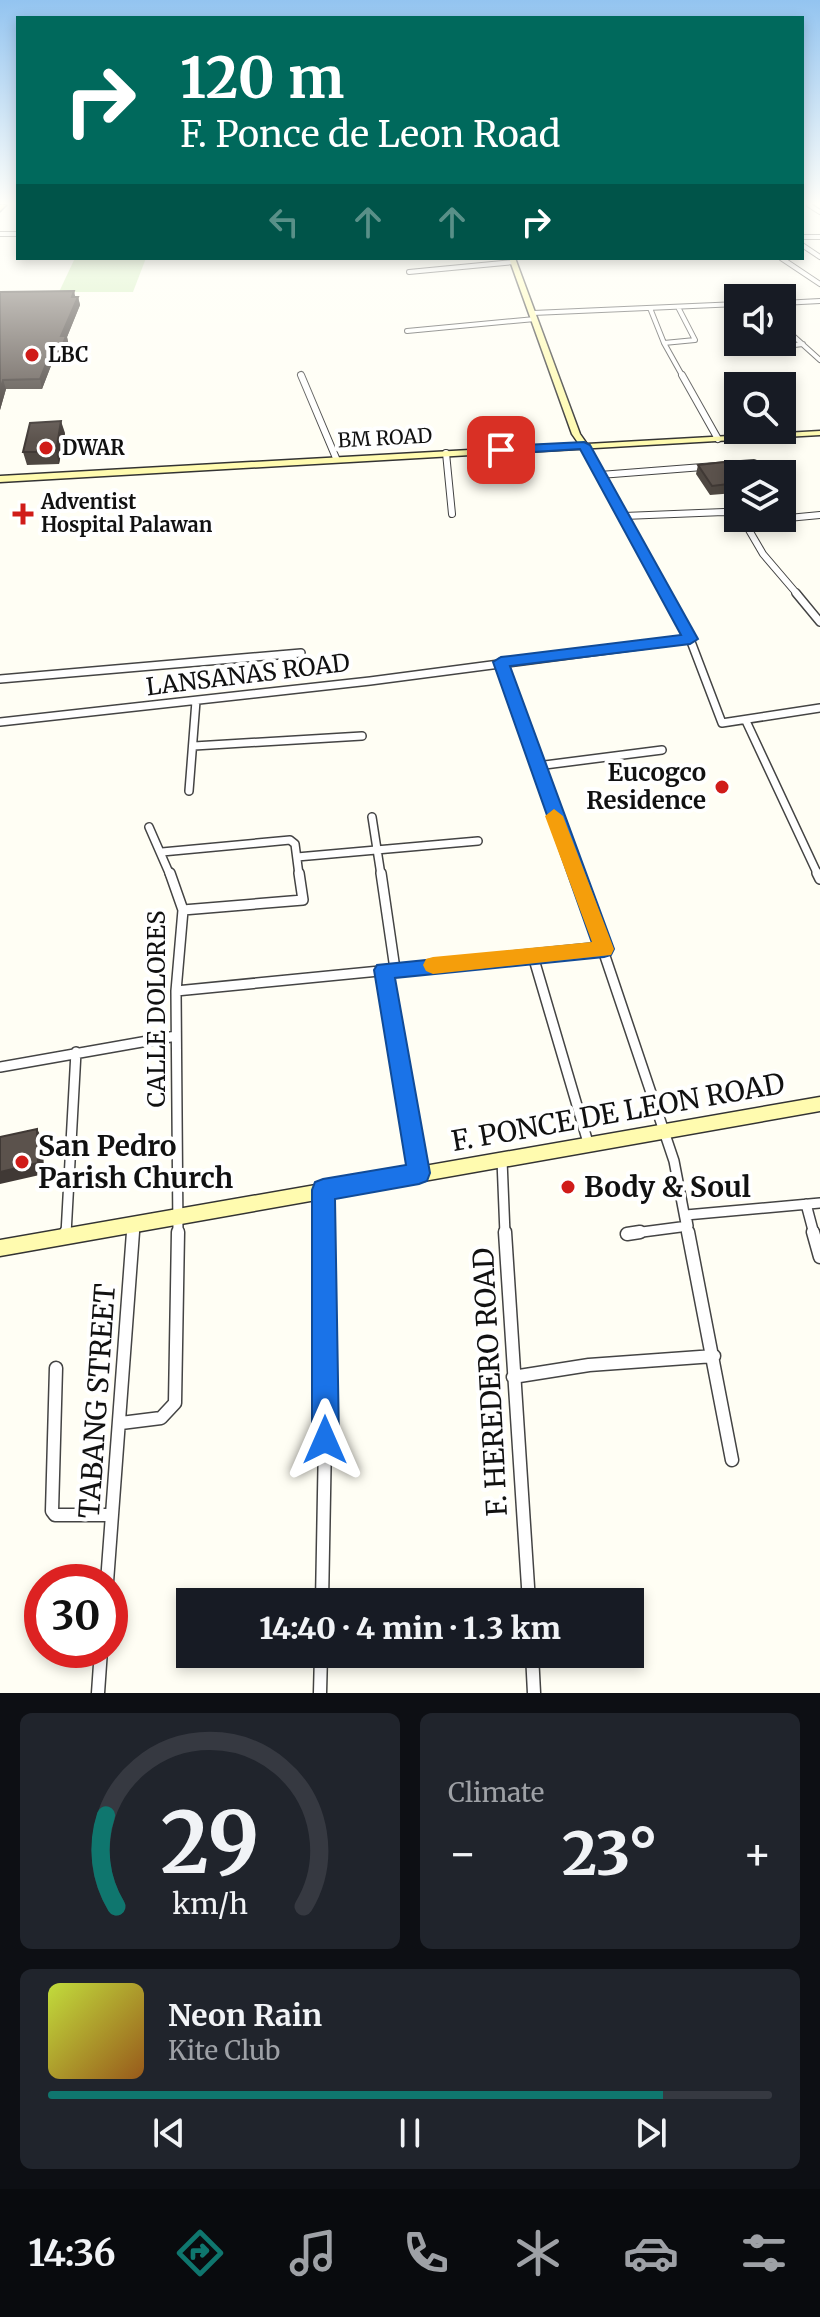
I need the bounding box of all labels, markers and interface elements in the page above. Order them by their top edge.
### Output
text: 120 m [180,43,344,113]
icon: right [48,48,152,152]
text: F. Ponce de Leon Road [180,112,560,157]
icon: left [262,200,306,244]
icon: ahead [346,200,390,244]
icon: ahead [430,200,474,244]
icon: right [514,200,558,244]
map controls [724,284,796,532]
button: sound [724,284,796,356]
place label: LBC [48,342,88,367]
marker: LBC [23,346,41,364]
button: search [724,372,796,444]
pin [467,416,535,484]
street label: BM ROAD [337,423,433,452]
icon: arrive [479,428,523,472]
place label: DWAR [62,435,125,460]
marker: DWAR [37,439,55,457]
button: layers [724,460,796,532]
place label: Adventist Hospital Palawan [40,489,213,537]
marker: Adventist Hospital Palawan [12,503,34,525]
street label: LANSANAS ROAD [144,647,352,702]
place label: Eucogco Residence [586,757,706,816]
marker: Eucogco Residence [713,778,731,796]
street label: CALLE DOLORES [141,911,172,1107]
street label: F. PONCE DE LEON ROAD [449,1065,787,1159]
place label: San Pedro Parish Church [38,1128,234,1196]
marker: San Pedro Parish Church [13,1153,31,1171]
place label: Body & Soul [584,1169,751,1205]
marker: Body & Soul [559,1178,577,1196]
street label: F. HEREDERO ROAD [465,1247,515,1517]
street label: TABANG STREET [71,1282,123,1520]
position arrow [283,1398,367,1482]
speed limit sign: 30 [24,1564,128,1668]
text: 14:40 · 4 min · 1.3 km [259,1609,561,1647]
text: Climate [448,1776,544,1809]
text: 29 [161,1791,259,1896]
text: 23° [562,1816,658,1891]
text: − [448,1826,477,1881]
text: + [743,1826,772,1881]
text: km/h [172,1886,248,1922]
text: Neon Rain [168,1996,322,2034]
text: Kite Club [168,2034,280,2067]
icon: previous [147,2111,191,2155]
icon: pause [388,2111,432,2155]
icon: next [629,2111,673,2155]
icon: directions [172,2225,228,2281]
icon: music [285,2225,341,2281]
icon: phone [398,2225,454,2281]
icon: climate [510,2225,566,2281]
icon: car [623,2225,679,2281]
icon: filters [736,2225,792,2281]
text: 14:36 [28,2231,116,2276]

